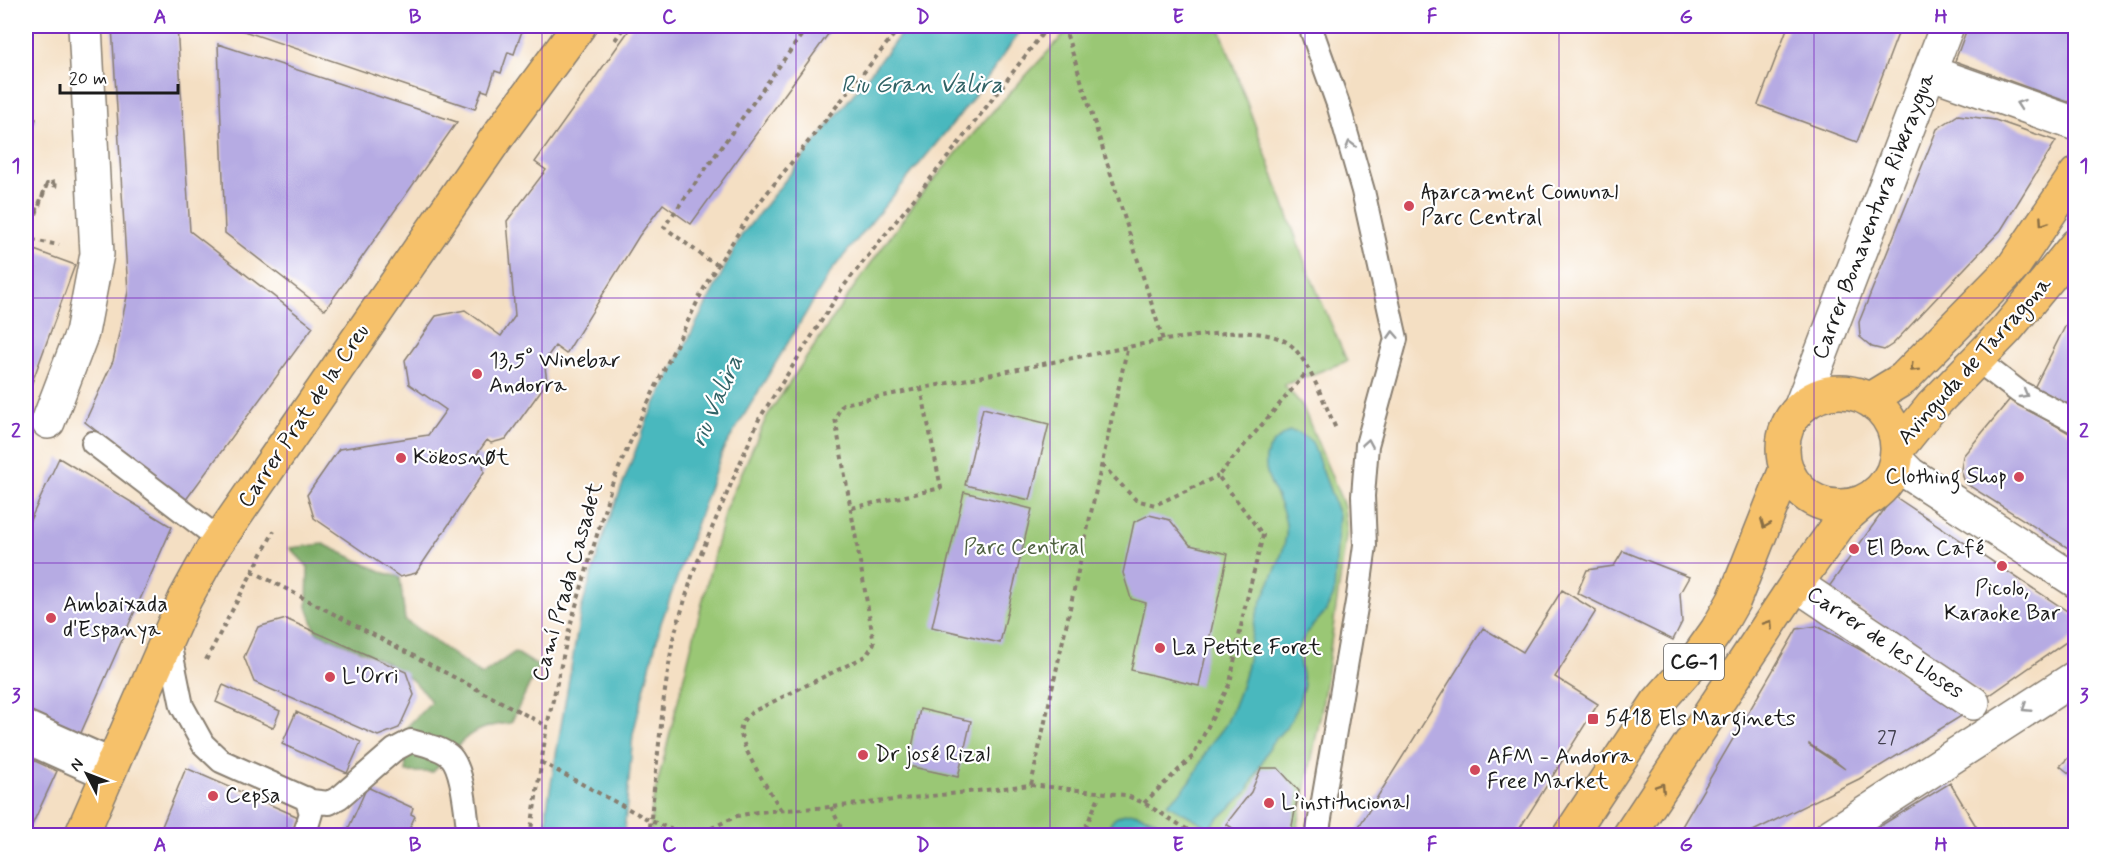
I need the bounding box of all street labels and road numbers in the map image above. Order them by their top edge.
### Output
street label: Carrer Bonaventura Riberaygua [1806,68,1945,365]
street label: Avinguda de Tarragona [1892,270,2061,453]
street label: Carrer Prat de la Creu [232,319,376,513]
street label: Camí Prada Casadet [526,479,610,685]
street label: Carrer de les Lloses [1801,580,1969,706]
road number: CG-1 [1664,644,1724,680]

